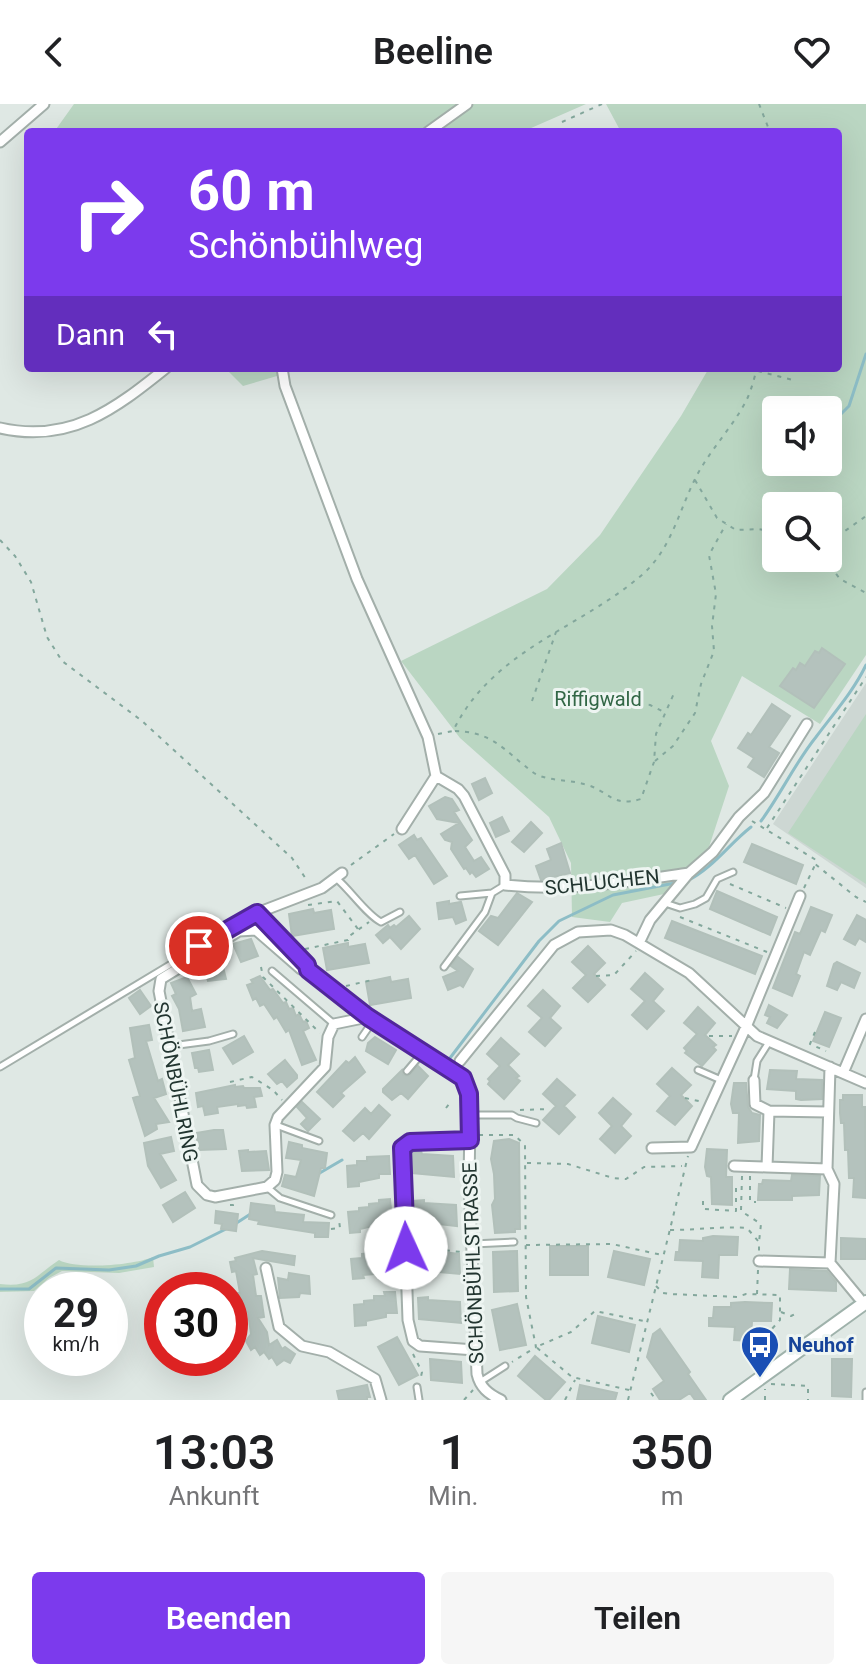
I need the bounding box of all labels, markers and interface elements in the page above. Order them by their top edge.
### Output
icon: back [32,30,76,74]
icon: heart [790,30,834,74]
text: Beeline [373,31,493,73]
text: 60 m [188,158,315,224]
icon: right [56,160,160,264]
text: Schönbühlweg [188,225,423,267]
icon: left [141,312,185,356]
text: Dann [56,317,125,352]
map controls [762,396,842,572]
button: sound [762,396,842,476]
button: search [762,492,842,572]
park label: Riffigwald [554,687,642,711]
street label: SCHLUCHEN [543,864,661,900]
pin [165,912,233,980]
icon: arrive [177,924,221,968]
street label: SCHÖNBÜHLRING [149,1000,203,1164]
street label: SCHÖNBÜHLSTRASSE [457,1162,489,1364]
position arrow [364,1206,448,1290]
speed limit sign: 30 [144,1272,248,1376]
text: 29 [53,1290,99,1337]
bus stop icon: Neuhof [739,1324,781,1379]
text: km/h [53,1332,99,1356]
place label: Neuhof [788,1333,855,1357]
text: 13:03 [153,1424,275,1481]
text: 1 [440,1424,467,1481]
text: 350 [631,1424,713,1481]
text: Ankunft [169,1481,259,1511]
text: Min. [428,1481,478,1511]
text: m [661,1481,684,1511]
button: Beenden [32,1572,425,1664]
button: Teilen [441,1572,834,1664]

